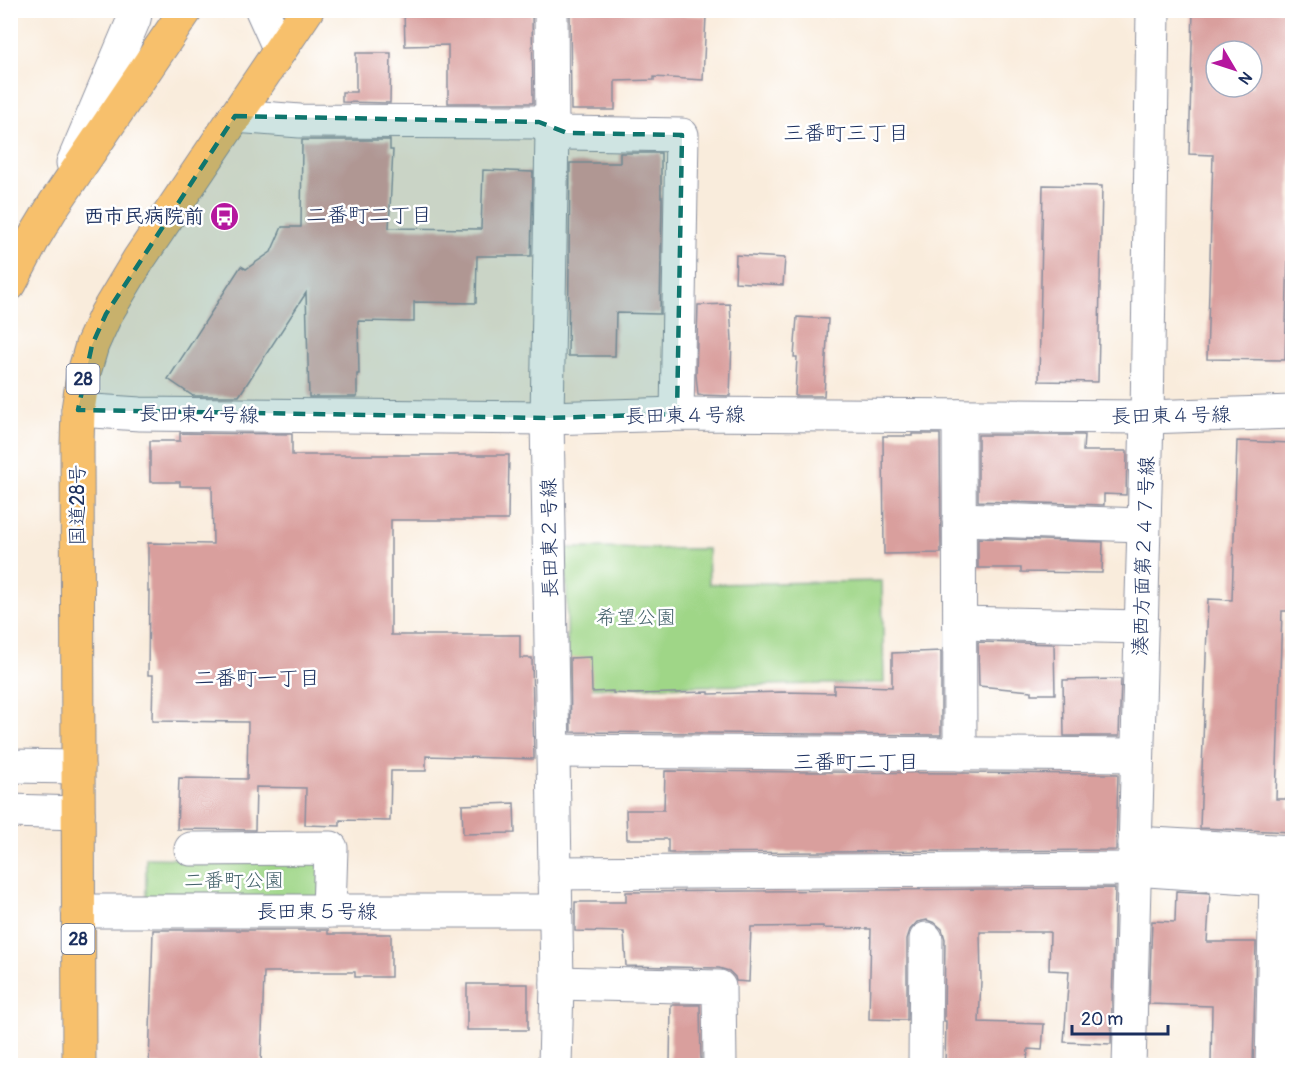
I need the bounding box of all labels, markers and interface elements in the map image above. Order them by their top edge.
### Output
north arrow [1204,39,1264,99]
text: N [1234,67,1256,88]
district label: 三番町三丁目 [783,120,909,147]
bus stop icon: 西市民病院前 [209,200,241,232]
district label: 二番町二丁目 [306,202,432,229]
place label: 西市民病院前 [84,204,204,229]
road number: 28 [66,364,100,394]
street label: 長田東４号線 [139,401,259,428]
street label: 長田東４号線 [625,402,745,429]
street label: 長田東４号線 [1111,402,1231,429]
street label: 湊西方面第２４７号線 [1128,456,1159,656]
street label: 国道28号 [65,464,90,546]
street label: 長田東２号線 [536,478,563,598]
park label: 希望公園 [596,605,676,630]
district label: 二番町一丁目 [194,665,320,692]
district label: 三番町二丁目 [793,749,919,776]
park label: 二番町公園 [184,868,284,893]
street label: 長田東５号線 [257,899,377,924]
road number: 28 [62,924,94,954]
scale bar [1072,998,1168,1036]
text: 20 m [1081,1008,1123,1031]

